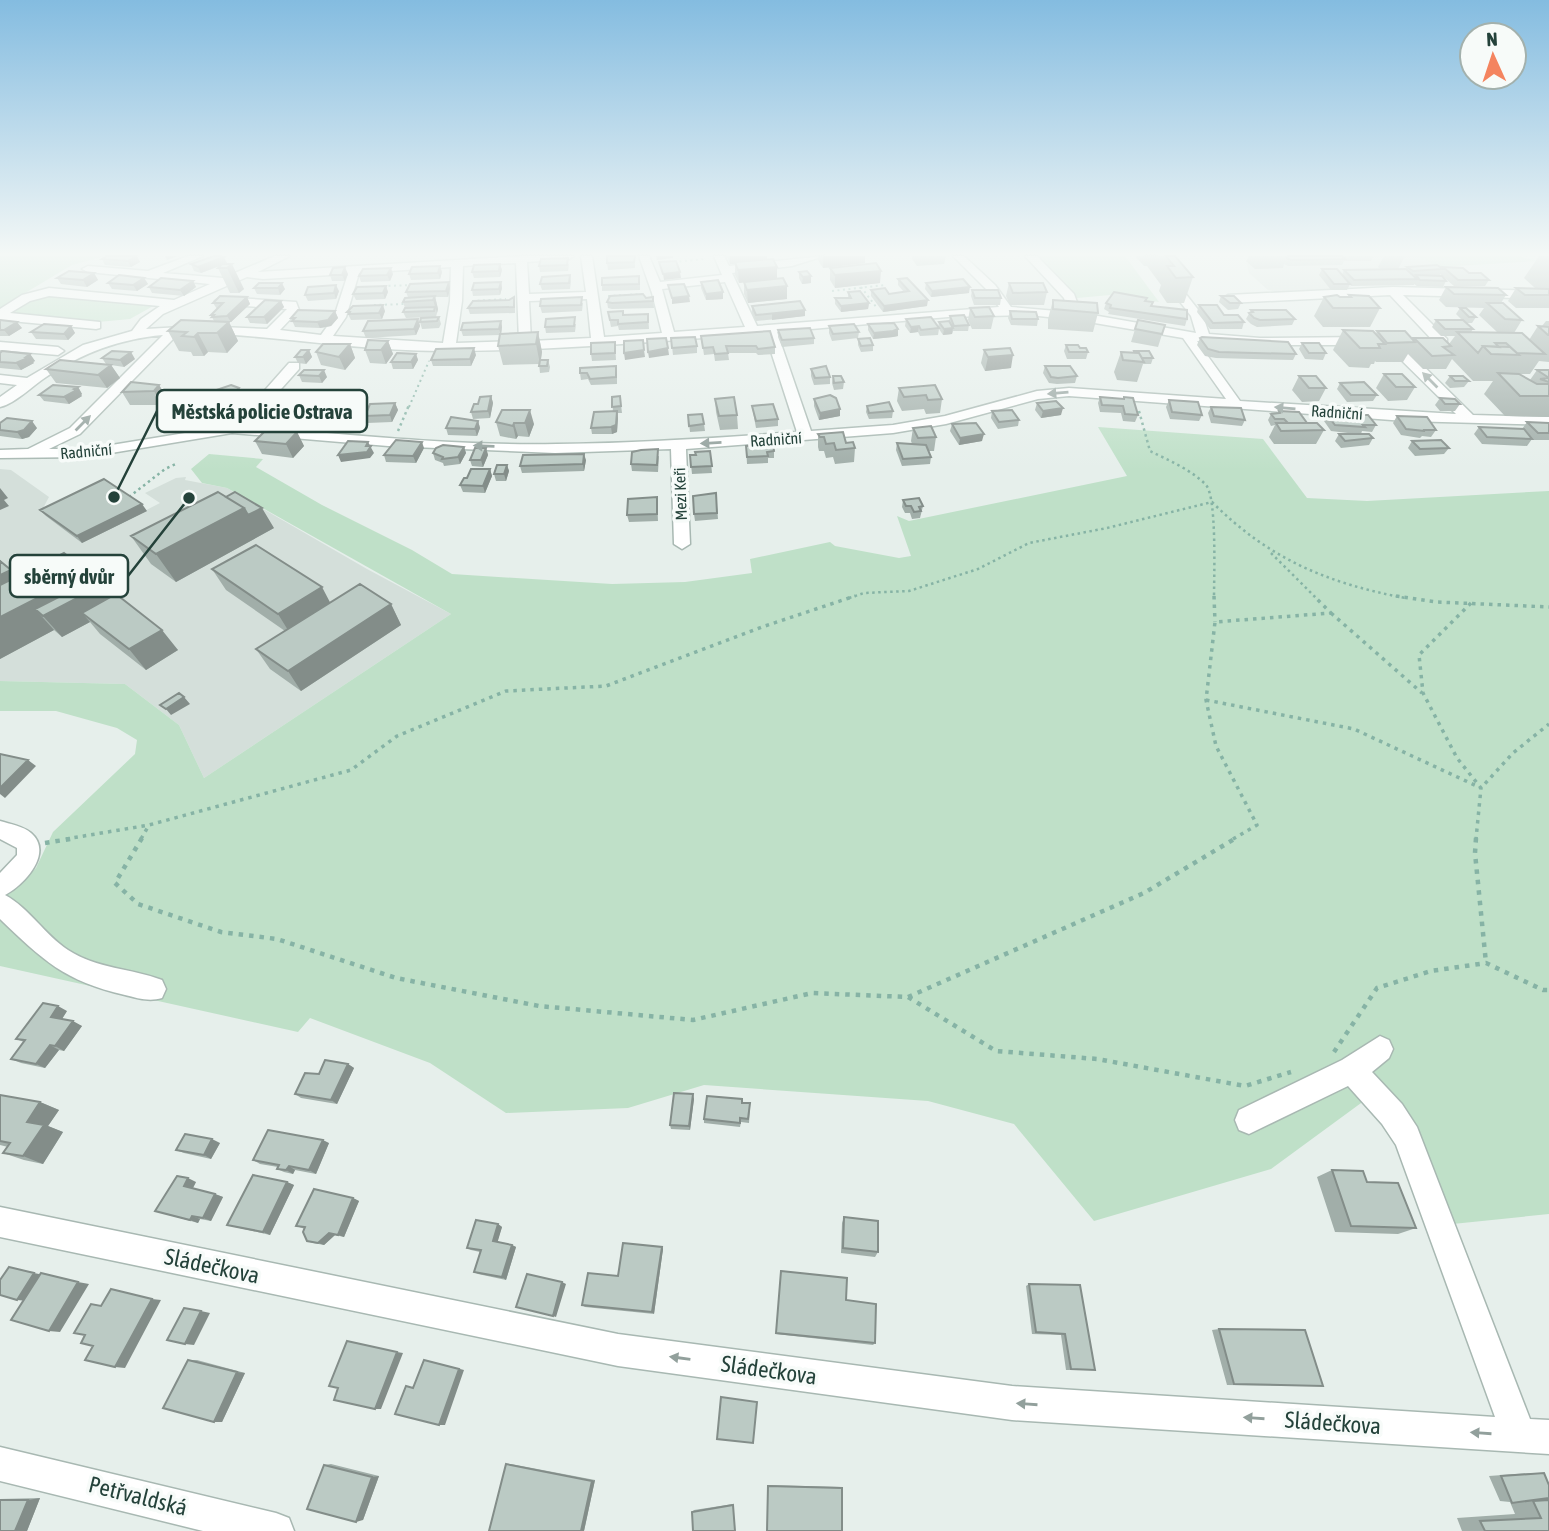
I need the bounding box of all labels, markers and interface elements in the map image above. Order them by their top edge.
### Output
north arrow [1458,21,1528,91]
text: N [1486,28,1498,50]
one-way arrow [1422,372,1439,389]
one-way arrow [1047,388,1069,399]
callout: Městská policie Ostrava [157,390,367,432]
text: Městská policie Ostrava [171,399,353,423]
street label: Radniční [1311,401,1364,423]
one-way arrow [1274,402,1296,413]
one-way arrow [75,415,91,431]
street label: Radniční [750,428,803,450]
one-way arrow [700,437,722,448]
street label: Radniční [59,440,113,462]
one-way arrow [473,440,495,451]
street label: Mezi Keři [670,467,690,521]
callout: sběrný dvůr [10,555,128,597]
text: sběrný dvůr [24,564,115,588]
street label: Sládečkova [162,1243,262,1289]
street label: Sládečkova [719,1350,819,1390]
one-way arrow [669,1353,691,1364]
one-way arrow [1016,1398,1038,1409]
street label: Sládečkova [1284,1407,1382,1439]
one-way arrow [1243,1413,1265,1424]
one-way arrow [1470,1427,1492,1438]
street label: Petřvaldská [86,1471,190,1521]

